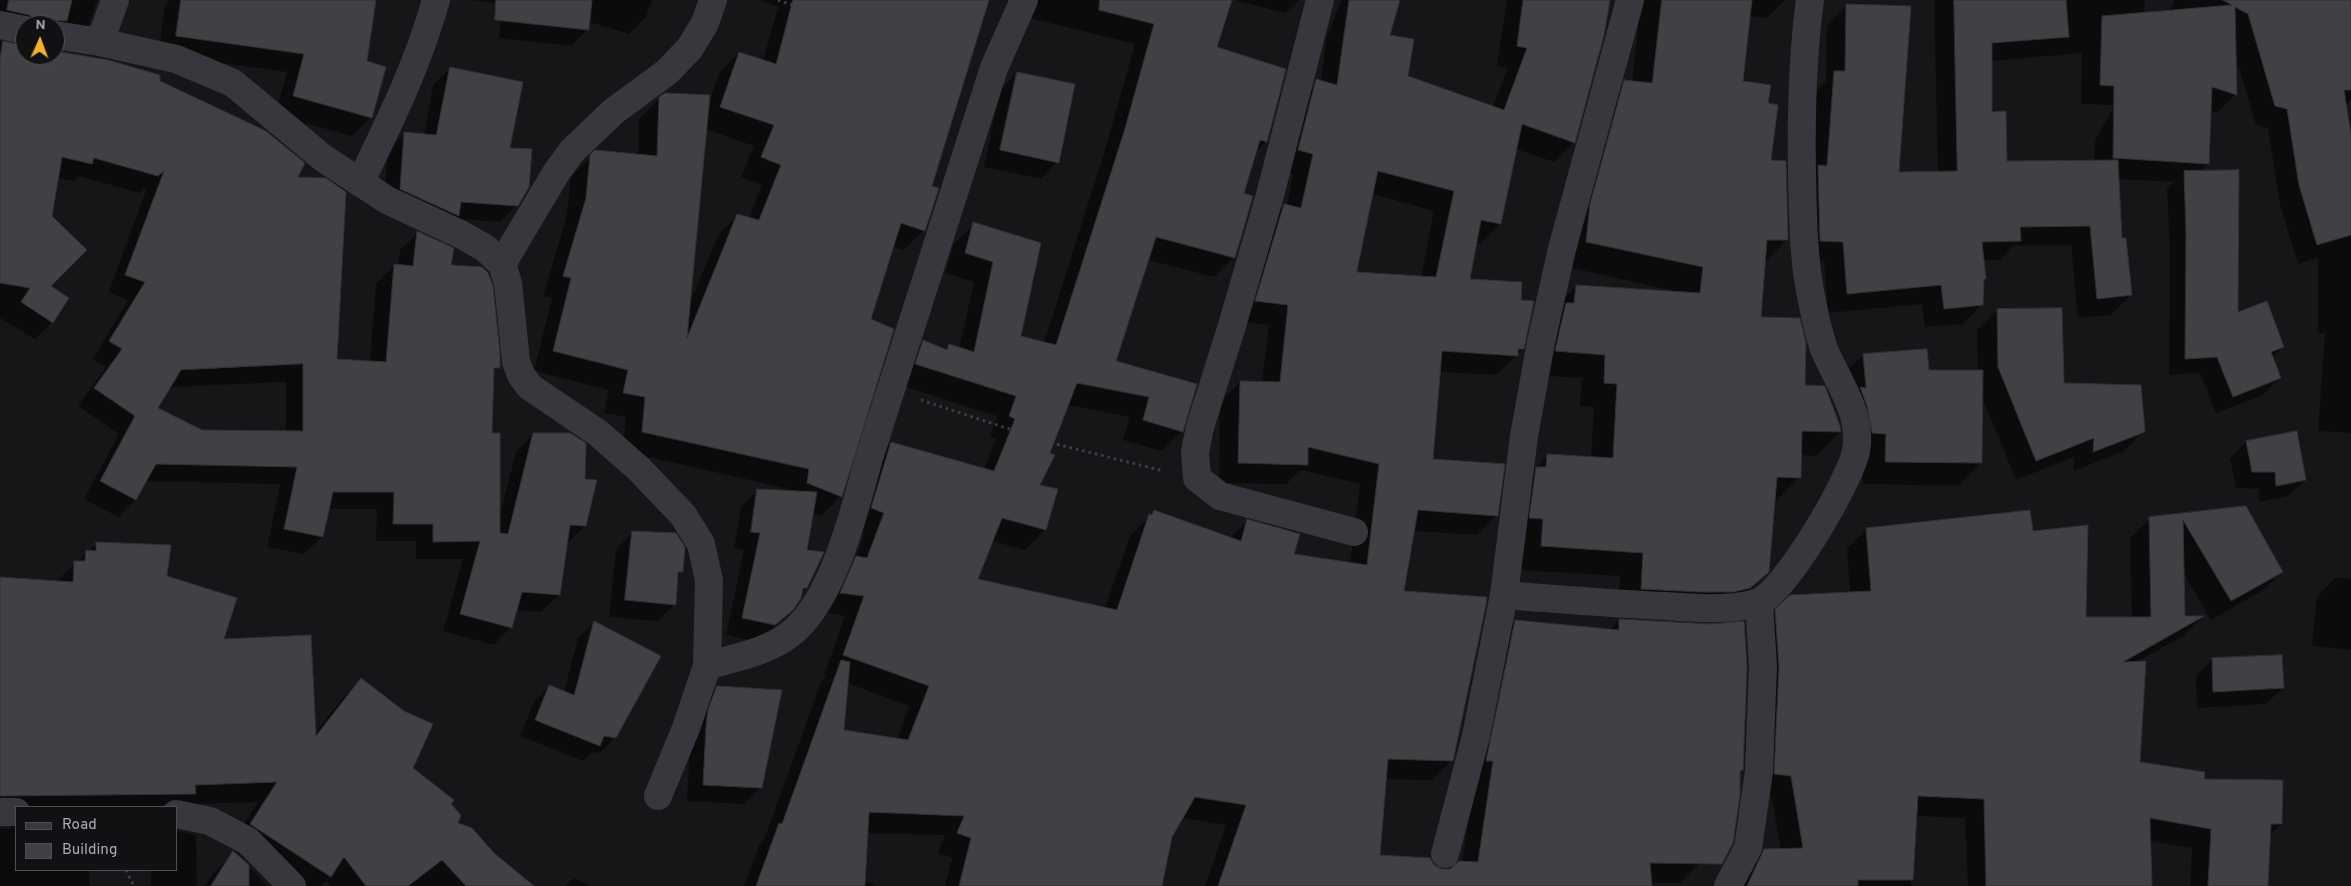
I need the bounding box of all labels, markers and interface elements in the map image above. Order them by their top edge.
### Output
north arrow [15,15,65,65]
text: N [35,17,46,34]
legend [15,806,178,871]
text: Road [62,816,97,835]
text: Building [62,841,117,860]

